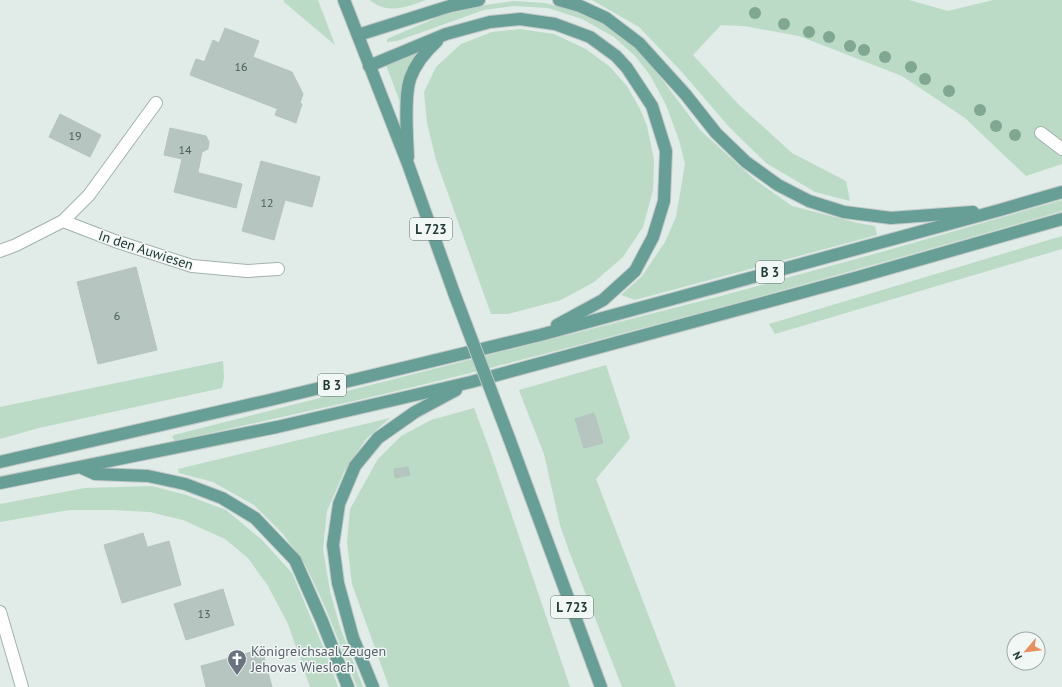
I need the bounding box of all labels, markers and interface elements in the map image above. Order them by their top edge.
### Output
house number: 16 [234,59,248,74]
house number: 19 [68,128,82,143]
house number: 14 [178,142,192,157]
house number: 12 [260,195,274,210]
road number: L 723 [410,218,452,240]
street label: In den Auwiesen [96,226,196,274]
road number: B 3 [756,261,784,283]
house number: 6 [114,308,120,323]
road number: B 3 [318,374,346,396]
road number: L 723 [551,596,593,618]
house number: 13 [197,606,211,621]
north arrow [1006,631,1046,671]
place label: Königreichsaal Zeugen Jehovas Wiesloch [250,642,386,676]
church icon: Königreichsaal Zeugen Jehovas Wiesloch [226,648,248,676]
text: N [1009,649,1025,662]

